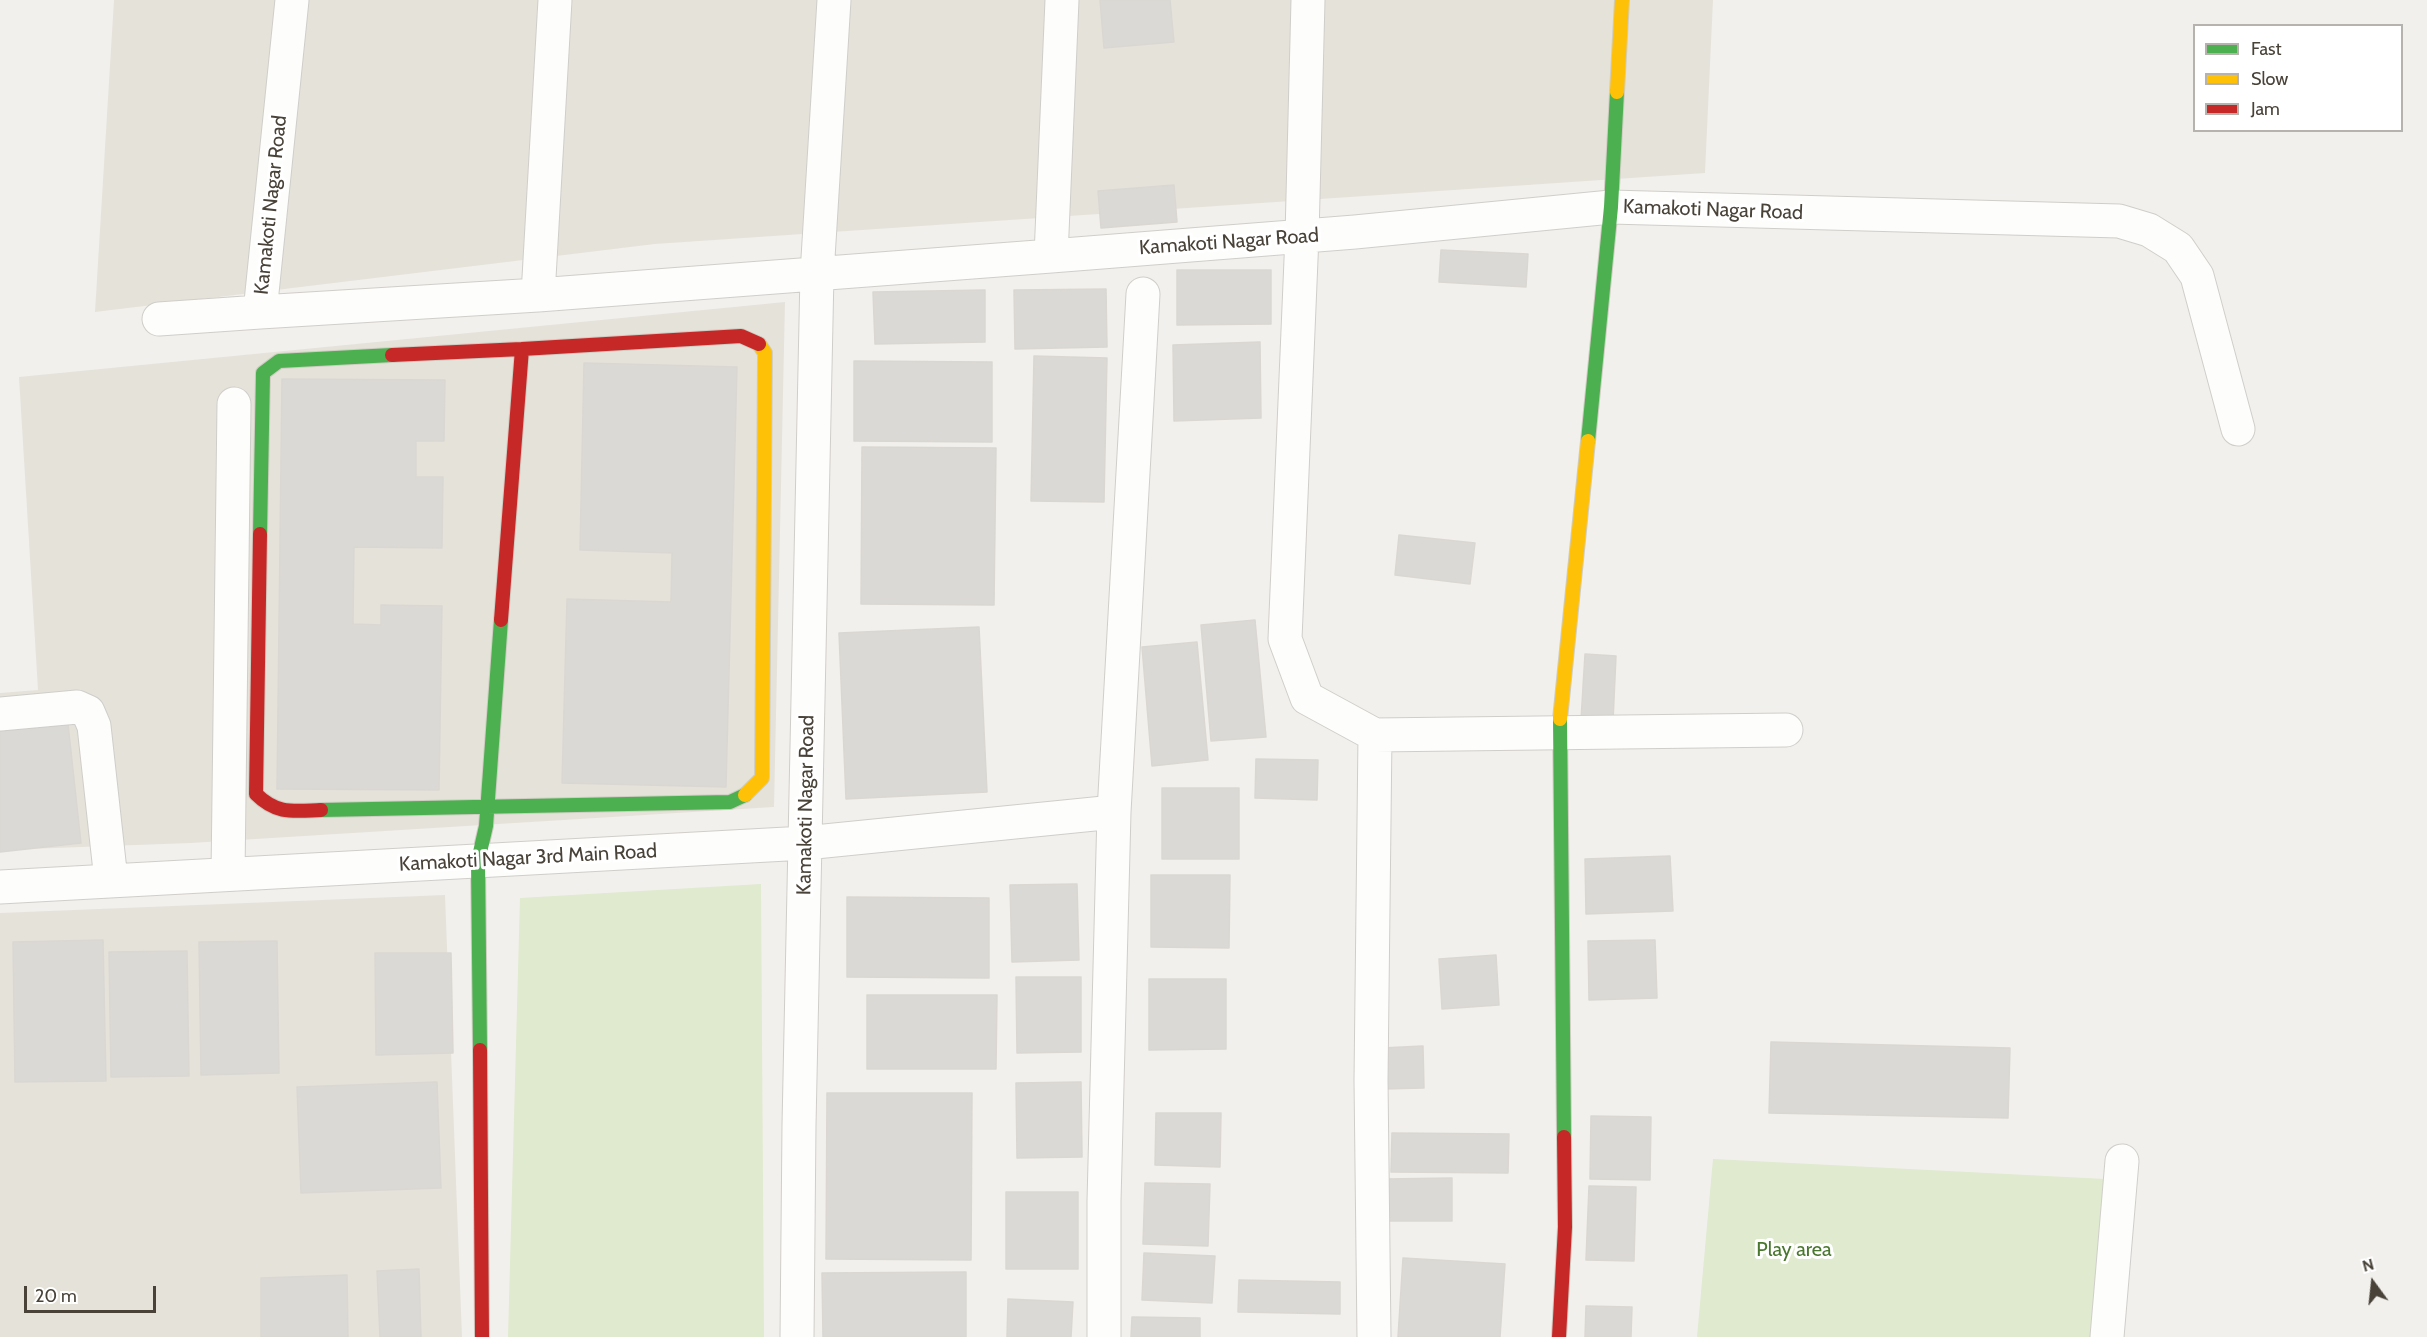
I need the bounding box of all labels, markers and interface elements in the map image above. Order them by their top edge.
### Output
legend [2193,24,2403,132]
text: Fast [2251,38,2282,60]
text: Slow [2251,68,2288,90]
text: Jam [2251,98,2280,120]
street label: Kamakoti Nagar Road [250,114,292,296]
street label: Kamakoti Nagar Road [1623,195,1803,225]
street label: Kamakoti Nagar Road [1138,224,1320,260]
street label: Kamakoti Nagar Road [792,715,820,895]
street label: Kamakoti Nagar 3rd Main Road [398,839,658,877]
park label: Play area [1756,1238,1832,1262]
north arrow [2343,1253,2403,1313]
text: N [2360,1254,2376,1276]
scale bar [27,1274,159,1312]
text: 20 m [35,1285,77,1307]

